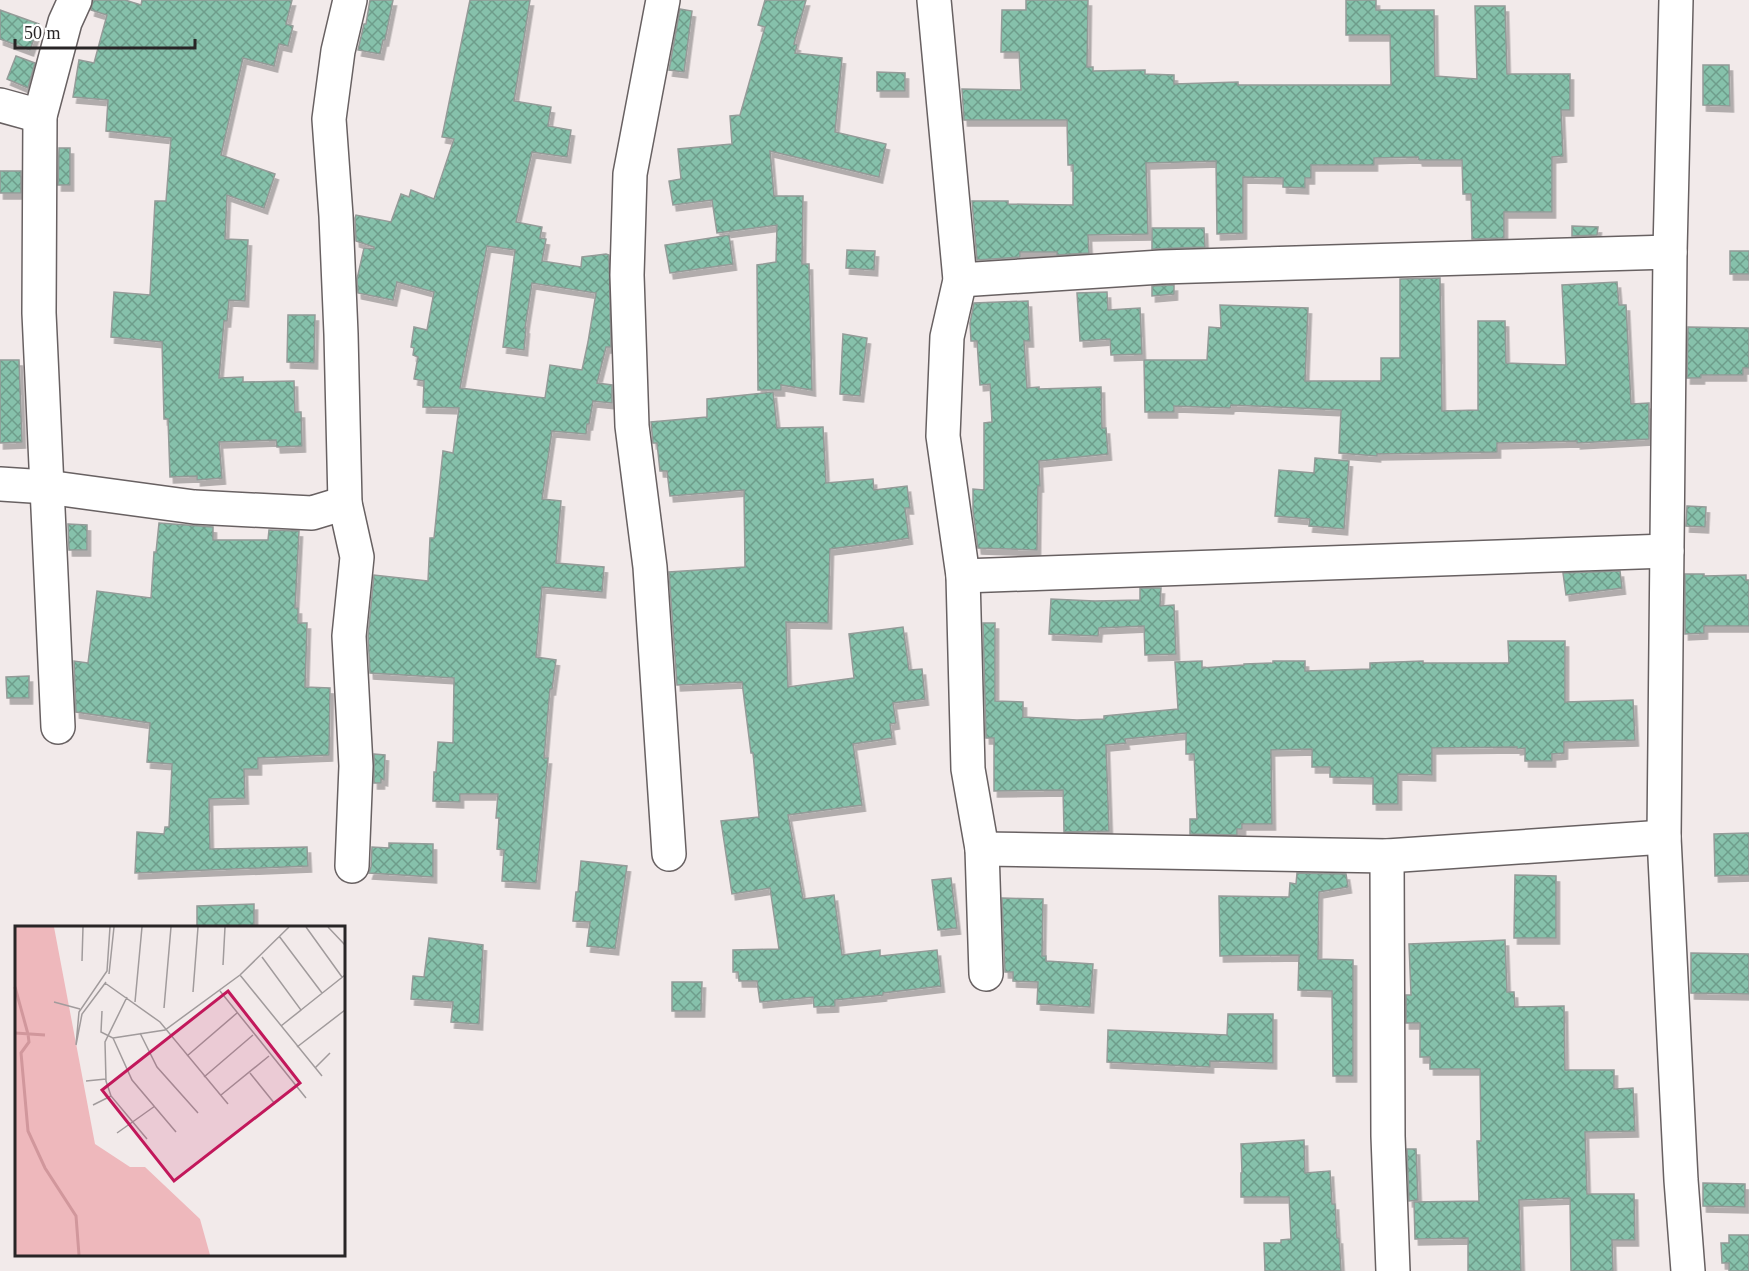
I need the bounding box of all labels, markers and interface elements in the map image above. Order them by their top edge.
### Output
scale bar [15,12,195,50]
text: 50 m [24,23,61,43]
inset map [15,926,345,1256]

